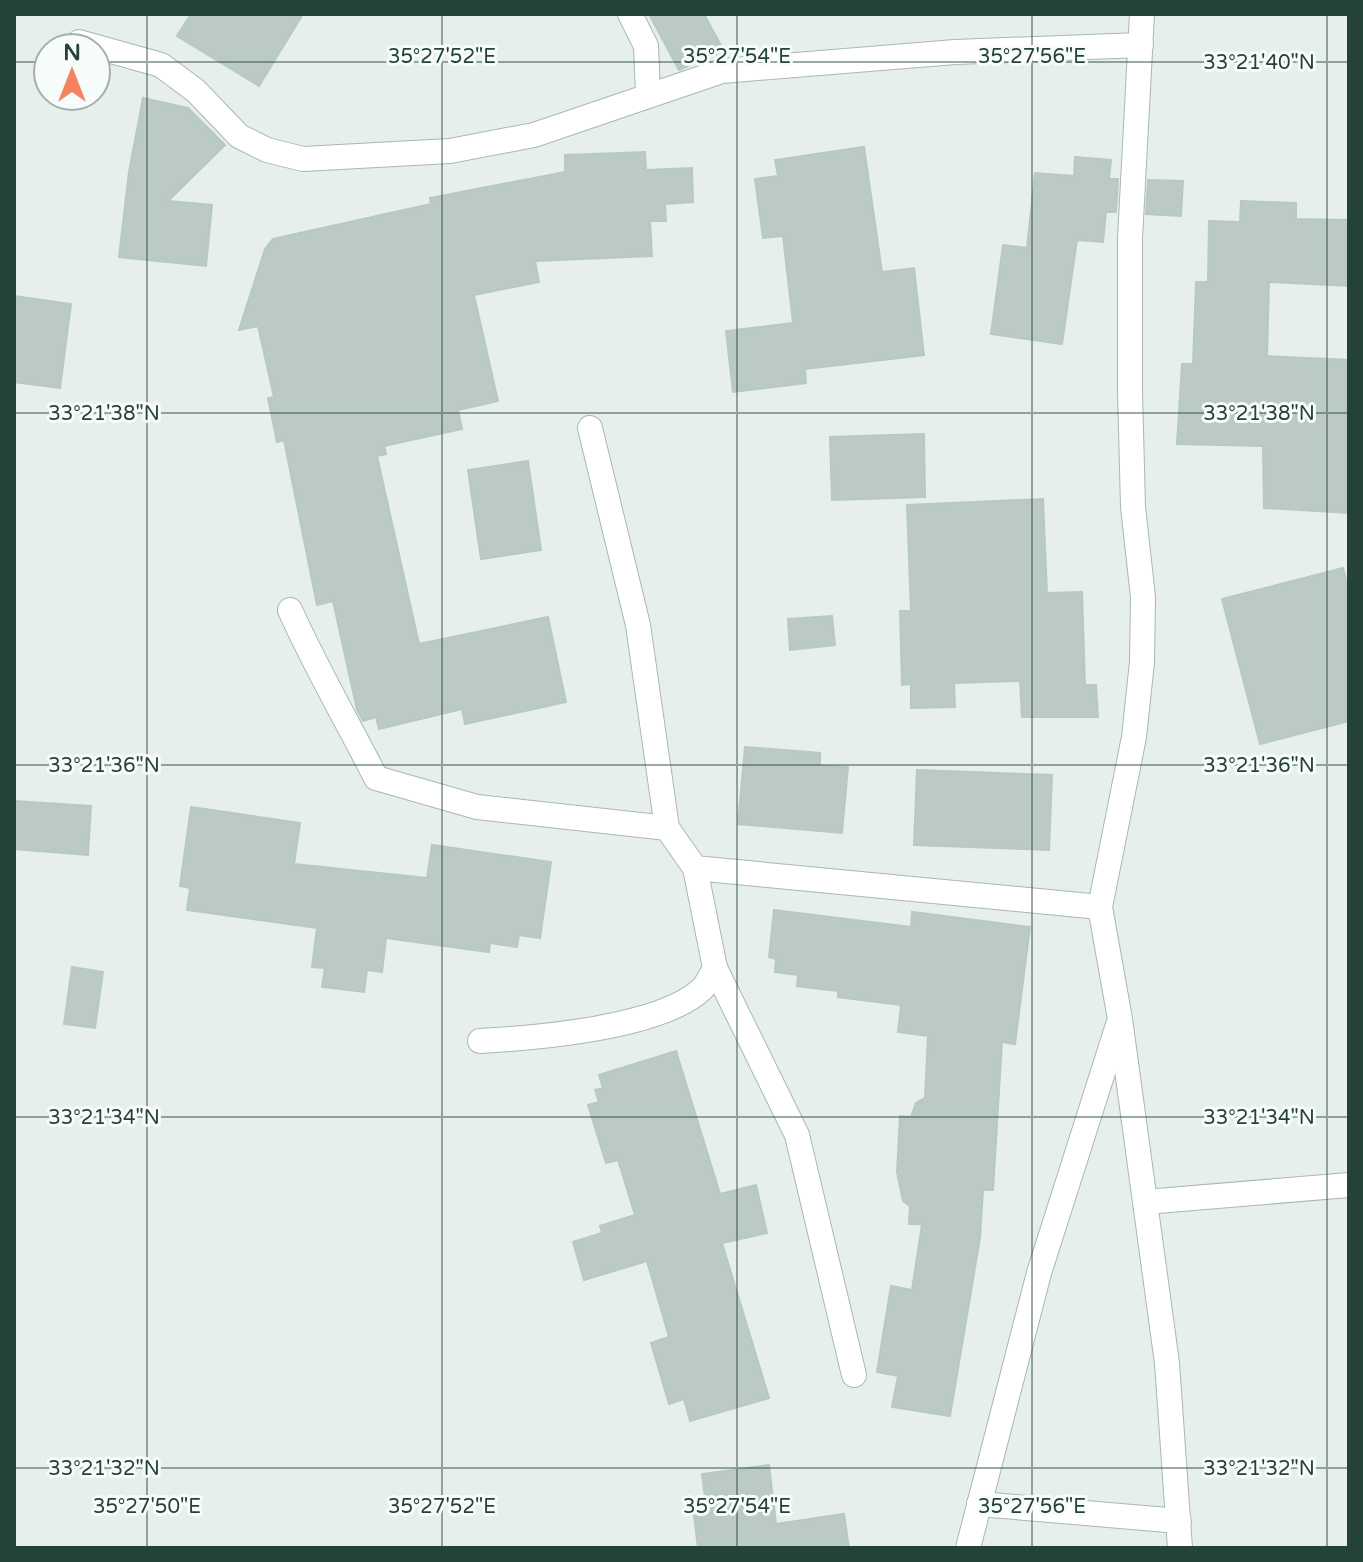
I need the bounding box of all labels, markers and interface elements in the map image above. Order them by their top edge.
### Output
north arrow [32,32,112,112]
text: N [63,40,81,66]
text: 35°27'52"E [388,45,496,69]
text: 35°27'54"E [683,45,791,69]
text: 35°27'56"E [978,45,1086,69]
text: 33°21'40"N [1203,51,1315,75]
text: 33°21'38"N [48,402,160,426]
text: 33°21'38"N [1203,402,1315,426]
text: 33°21'36"N [48,754,160,778]
text: 33°21'36"N [1203,754,1315,778]
text: 33°21'34"N [48,1106,160,1130]
text: 33°21'34"N [1203,1106,1315,1130]
text: 33°21'32"N [48,1457,160,1481]
text: 33°21'32"N [1203,1457,1315,1481]
text: 35°27'50"E [93,1495,201,1519]
text: 35°27'52"E [388,1495,496,1519]
text: 35°27'54"E [683,1495,791,1519]
text: 35°27'56"E [978,1495,1086,1519]

